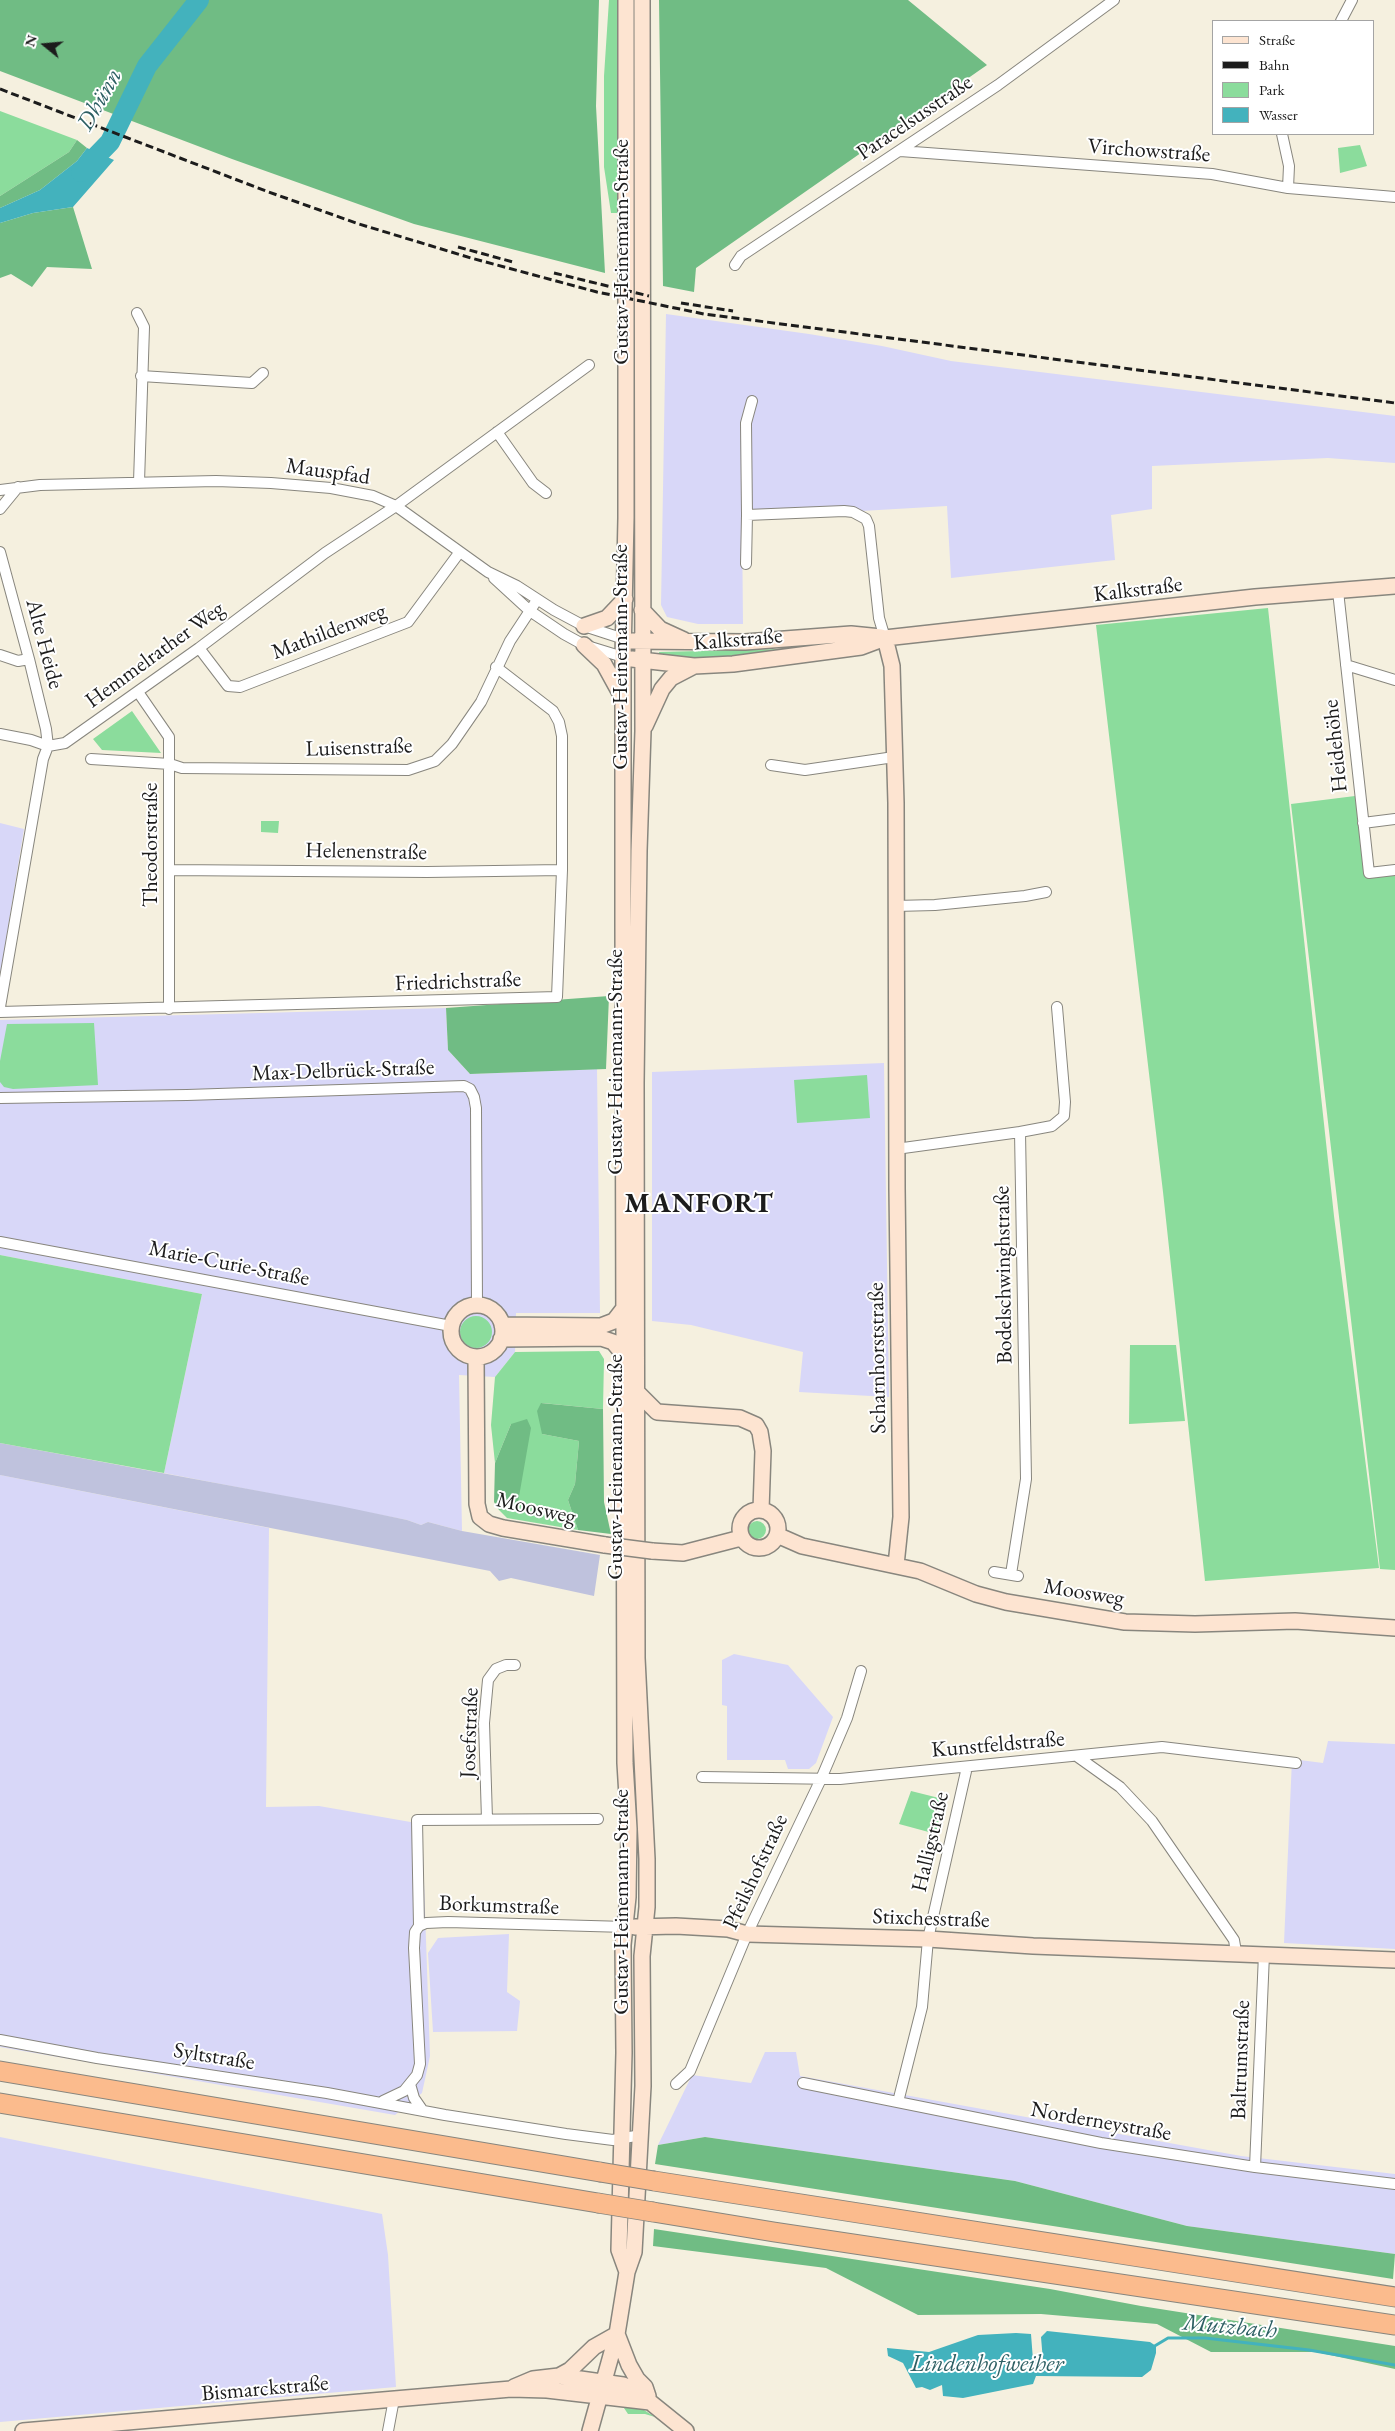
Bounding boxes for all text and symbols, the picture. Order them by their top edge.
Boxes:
north arrow [20,20,70,70]
legend [1212,20,1375,135]
text: Straße [1259,30,1295,49]
text: N [20,33,41,49]
text: Bahn [1259,55,1289,74]
water label: Dhünn [71,64,129,136]
street label: Paracelsusstraße [852,70,978,166]
text: Park [1259,80,1285,99]
text: Wasser [1259,105,1298,124]
street label: Virchowstraße [1087,134,1211,168]
street label: Gustav-Heinemann-Straße [609,139,635,365]
street label: Mauspfad [284,453,372,491]
street label: Gustav-Heinemann-Straße [608,544,634,770]
street label: Kalkstraße [1092,571,1184,609]
street label: Alte Heide [19,596,69,692]
street label: Hemmelrather Weg [80,596,230,714]
street label: Mathildenweg [268,598,390,666]
street label: Kalkstraße [692,623,784,657]
street label: Heidehöhe [1318,698,1354,794]
street label: Luisenstraße [305,733,413,763]
street label: Theodorstraße [138,783,164,907]
street label: Helenenstraße [305,838,427,866]
street label: Gustav-Heinemann-Straße [603,949,629,1175]
street label: Friedrichstraße [394,967,522,997]
street label: Max-Delbrück-Straße [251,1055,435,1087]
street label: Bodelschwinghstraße [989,1186,1019,1364]
district label: MANFORT [623,1187,775,1221]
street label: Marie-Curie-Straße [146,1235,312,1293]
street label: Scharnhorststraße [863,1282,893,1434]
street label: Gustav-Heinemann-Straße [603,1354,629,1580]
street label: Moosweg [494,1487,578,1531]
street label: Moosweg [1042,1574,1126,1612]
street label: Josefstraße [455,1687,485,1779]
street label: Kunstfeldstraße [930,1726,1066,1764]
street label: Gustav-Heinemann-Straße [609,1789,635,2015]
street label: Halligstraße [907,1789,955,1895]
street label: Pfeilshofstraße [718,1810,794,1934]
street label: Borkumstraße [439,1891,559,1921]
street label: Stixchesstraße [872,1904,990,1934]
street label: Baltrumstraße [1226,2000,1256,2120]
street label: Syltstraße [172,2038,256,2076]
street label: Norderneystraße [1029,2097,1173,2147]
water label: Mutzbach [1182,2309,1278,2345]
water label: Lindenhofweiher [910,2350,1064,2378]
street label: Bismarckstraße [200,2370,330,2408]

